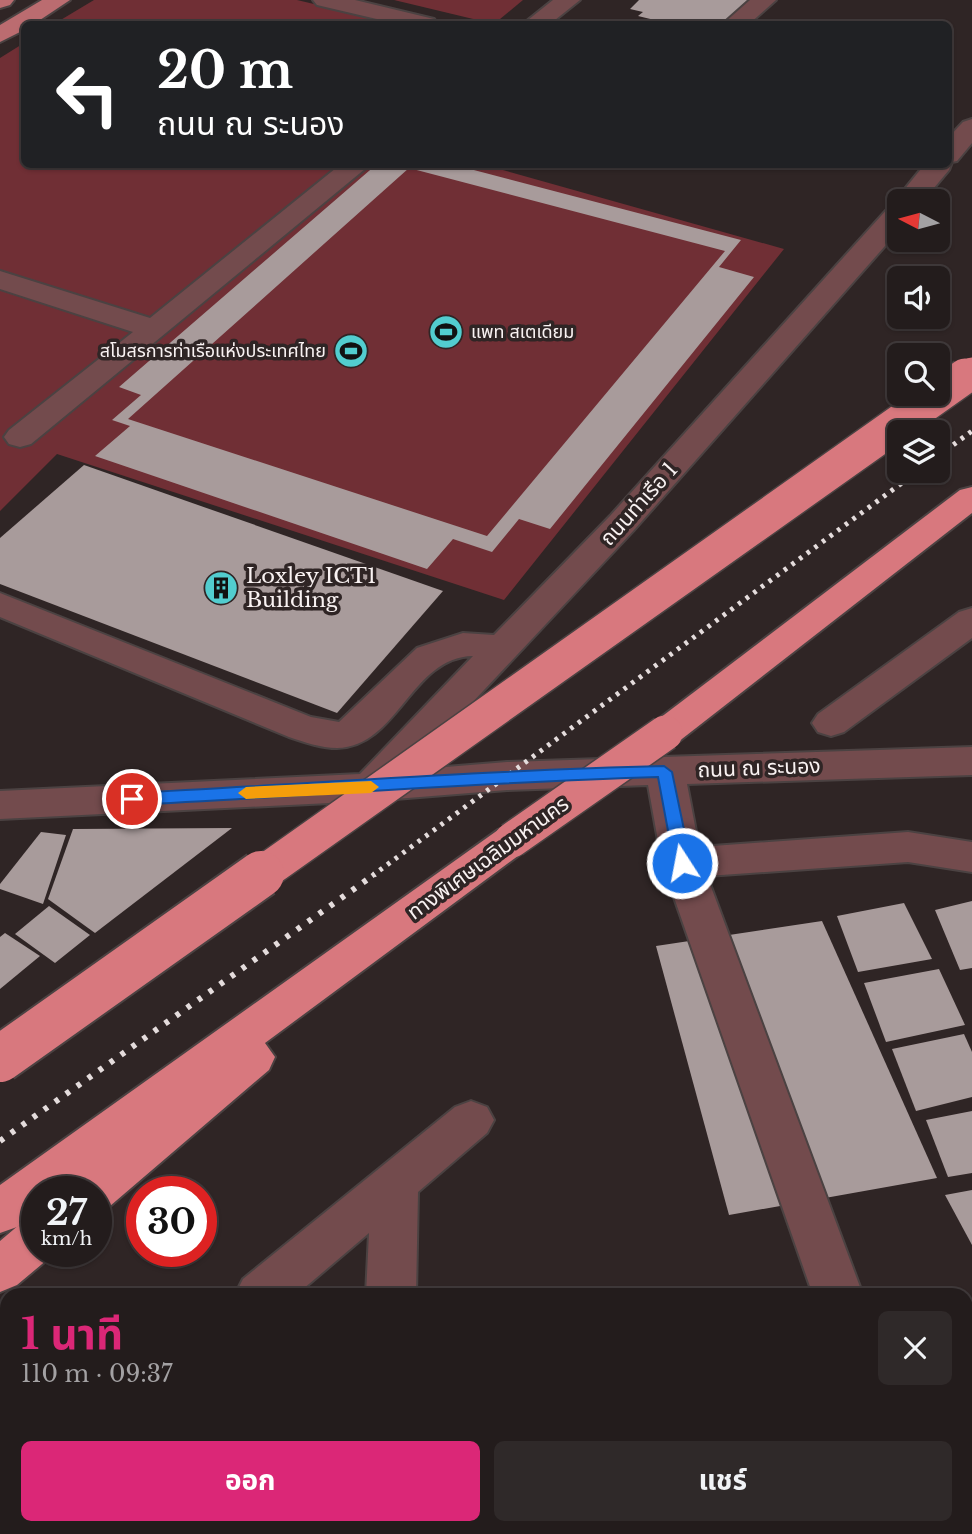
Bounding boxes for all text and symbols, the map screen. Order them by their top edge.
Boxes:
text: 20 m [157,40,293,101]
icon: left [42,49,133,140]
text: ถนน ณ ระนอง [157,104,345,144]
north arrow [887,189,950,252]
map controls [887,189,950,483]
button: sound [887,266,950,329]
sports icon: แพท สเตเดียม [427,313,465,351]
place label: แพท สเตเดียม [471,321,574,343]
sports icon: สโมสรการท่าเรือแห่งประเทศไทย [332,332,370,370]
place label: สโมสรการท่าเรือแห่งประเทศไทย [100,340,326,362]
button: search [887,343,950,406]
button: layers [887,420,950,483]
street label: ถนนท่าเรือ 1 [595,457,683,551]
place label: Loxley ICT1 Building [246,563,376,613]
building icon: Loxley ICT1 Building [202,569,240,607]
street label: ถนน ณ ระนอง [697,753,821,783]
pin [102,769,162,829]
icon: arrive [113,780,151,818]
street label: ทางพิเศษเฉลิมมหานคร [402,791,574,925]
position arrow [645,826,719,900]
speed limit sign: 30 [126,1176,217,1267]
text: 27 [46,1191,87,1234]
text: km/h [41,1228,92,1250]
text: 1 นาที [21,1308,123,1360]
button: close [878,1311,952,1385]
text: 110 m · 09:37 [21,1360,172,1388]
button: ออก [21,1441,480,1521]
button: แชร์ [494,1441,952,1521]

